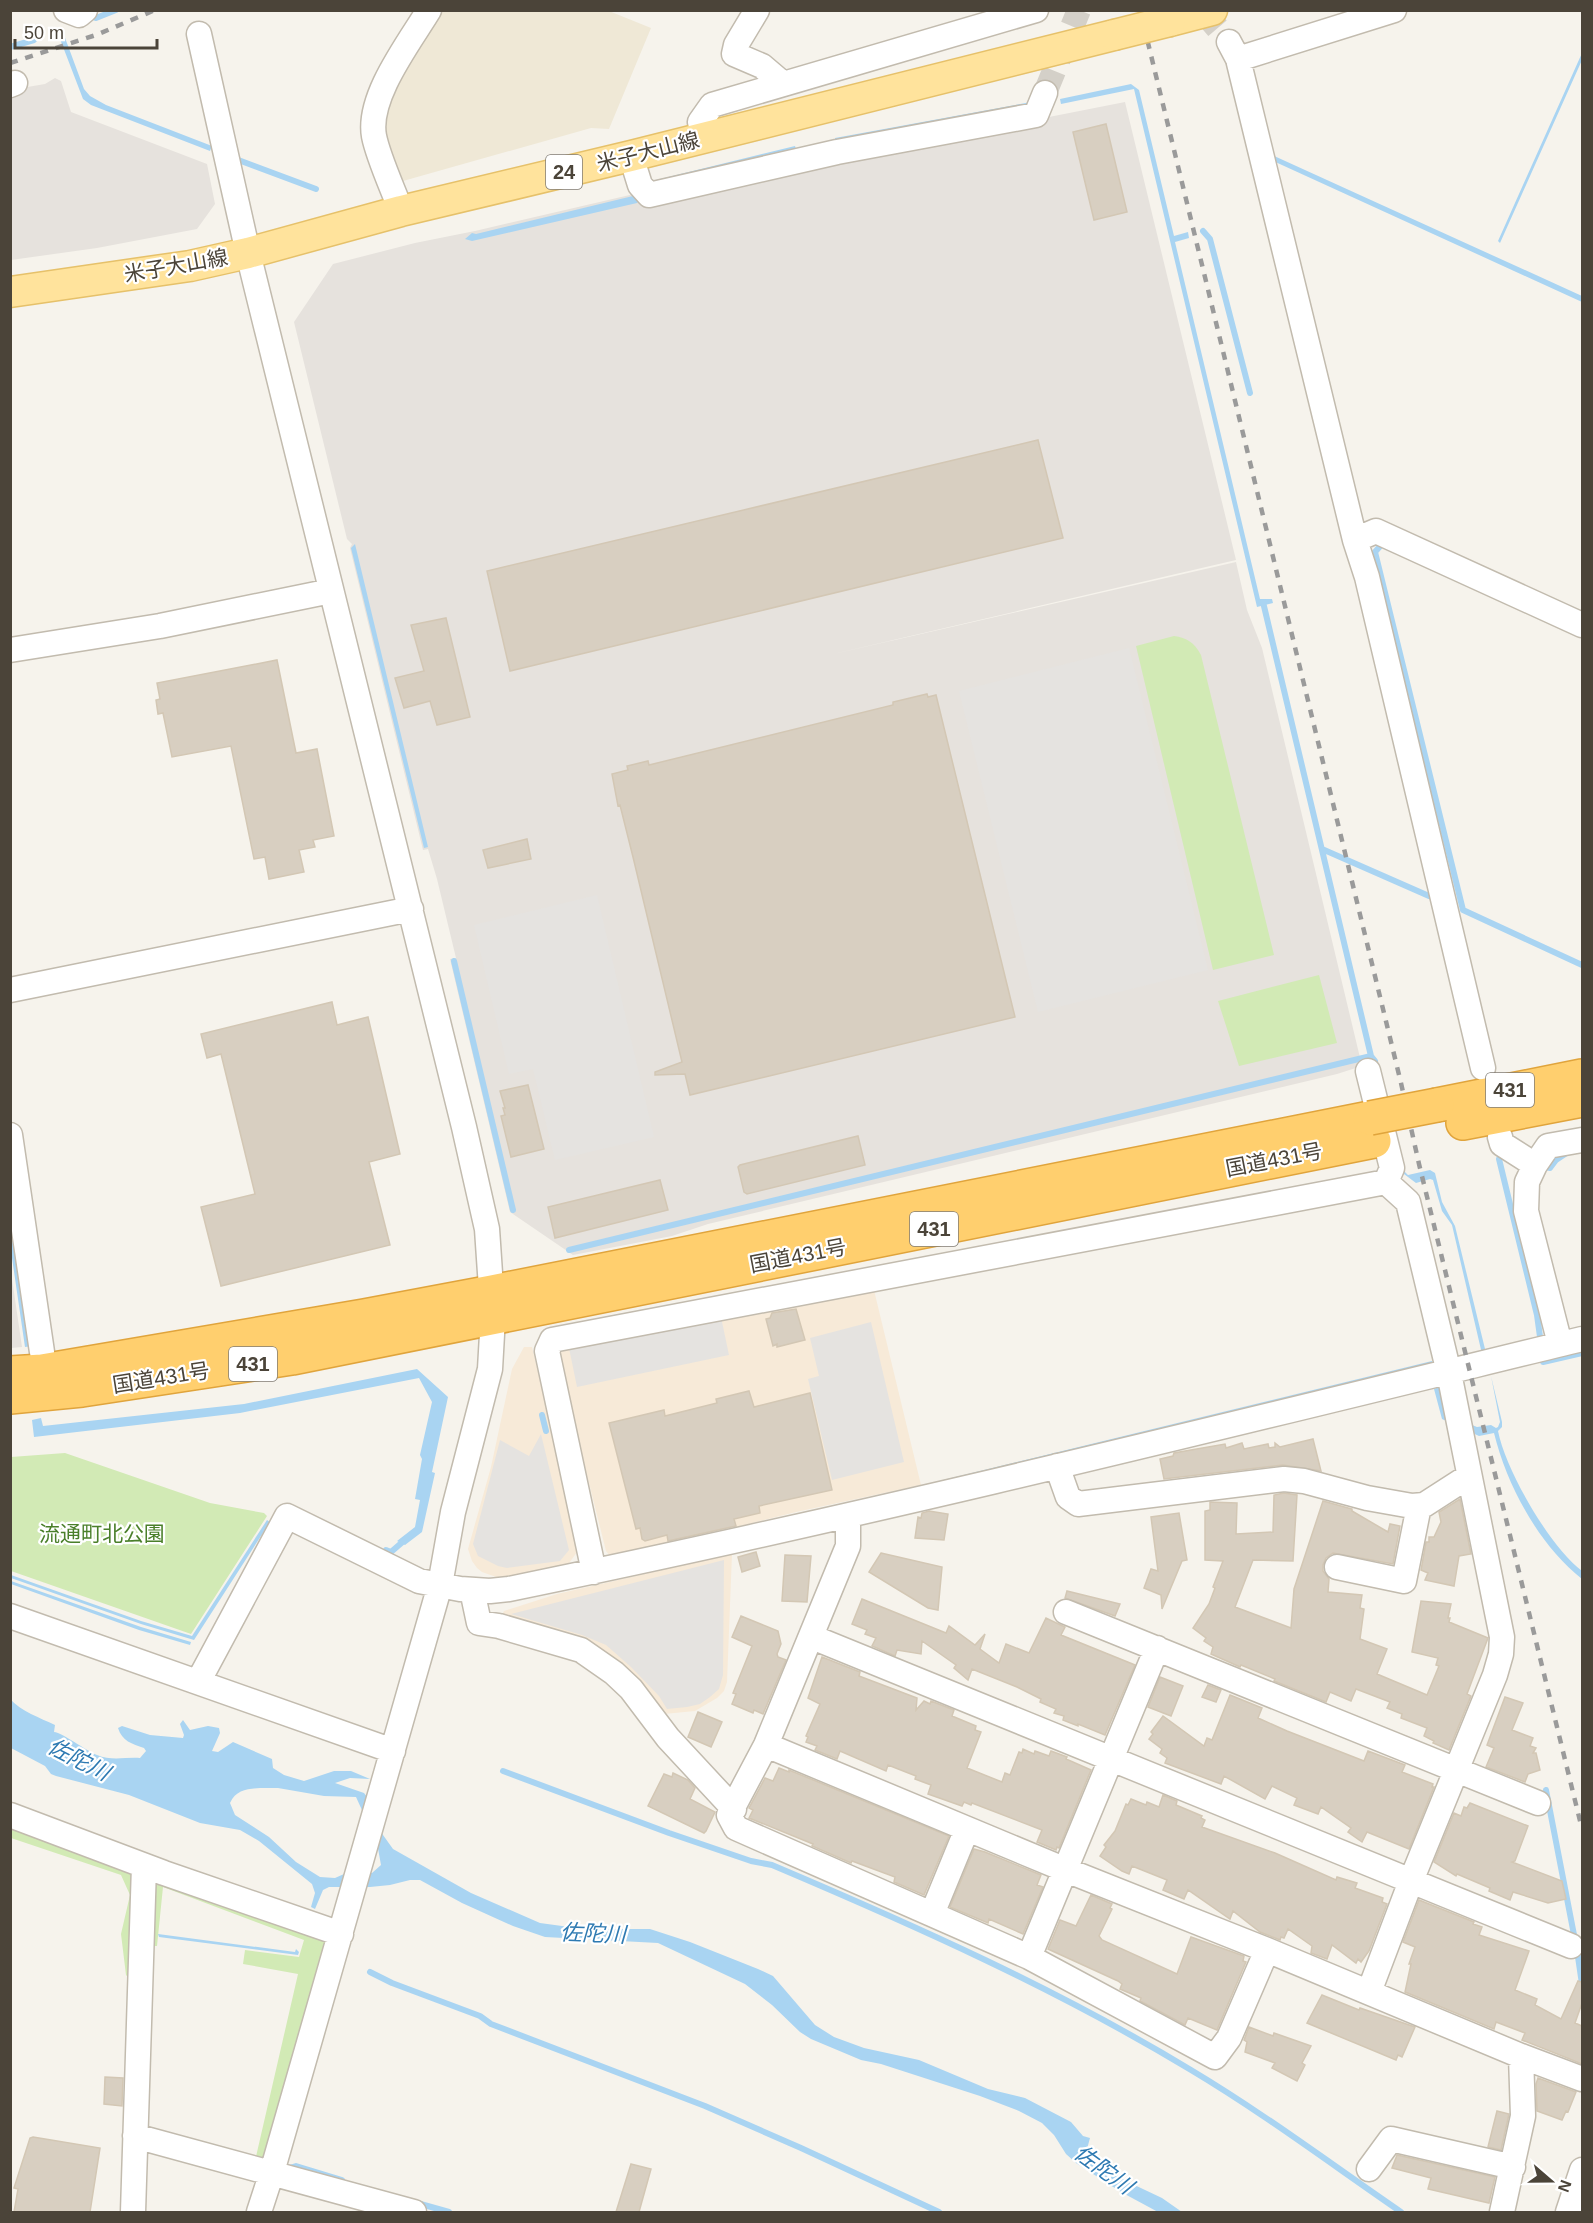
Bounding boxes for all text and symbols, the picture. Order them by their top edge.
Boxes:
scale bar [15,12,158,50]
text: 50 m [24,23,64,43]
street label: 米子大山線 [594,128,702,175]
road number: 24 [546,155,582,189]
street label: 米子大山線 [122,245,230,286]
road number: 431 [1486,1073,1534,1107]
street label: 国道431号 [1224,1139,1324,1180]
road number: 431 [910,1212,958,1246]
street label: 国道431号 [748,1235,848,1276]
road number: 431 [229,1347,277,1381]
street label: 国道431号 [111,1358,211,1397]
park label: 流通町北公園 [39,1522,165,1545]
water label: 佐陀川 [44,1733,116,1786]
water label: 佐陀川 [560,1920,628,1947]
water label: 佐陀川 [1070,2140,1139,2200]
north arrow [1521,2151,1581,2211]
text: N [1555,2178,1575,2194]

